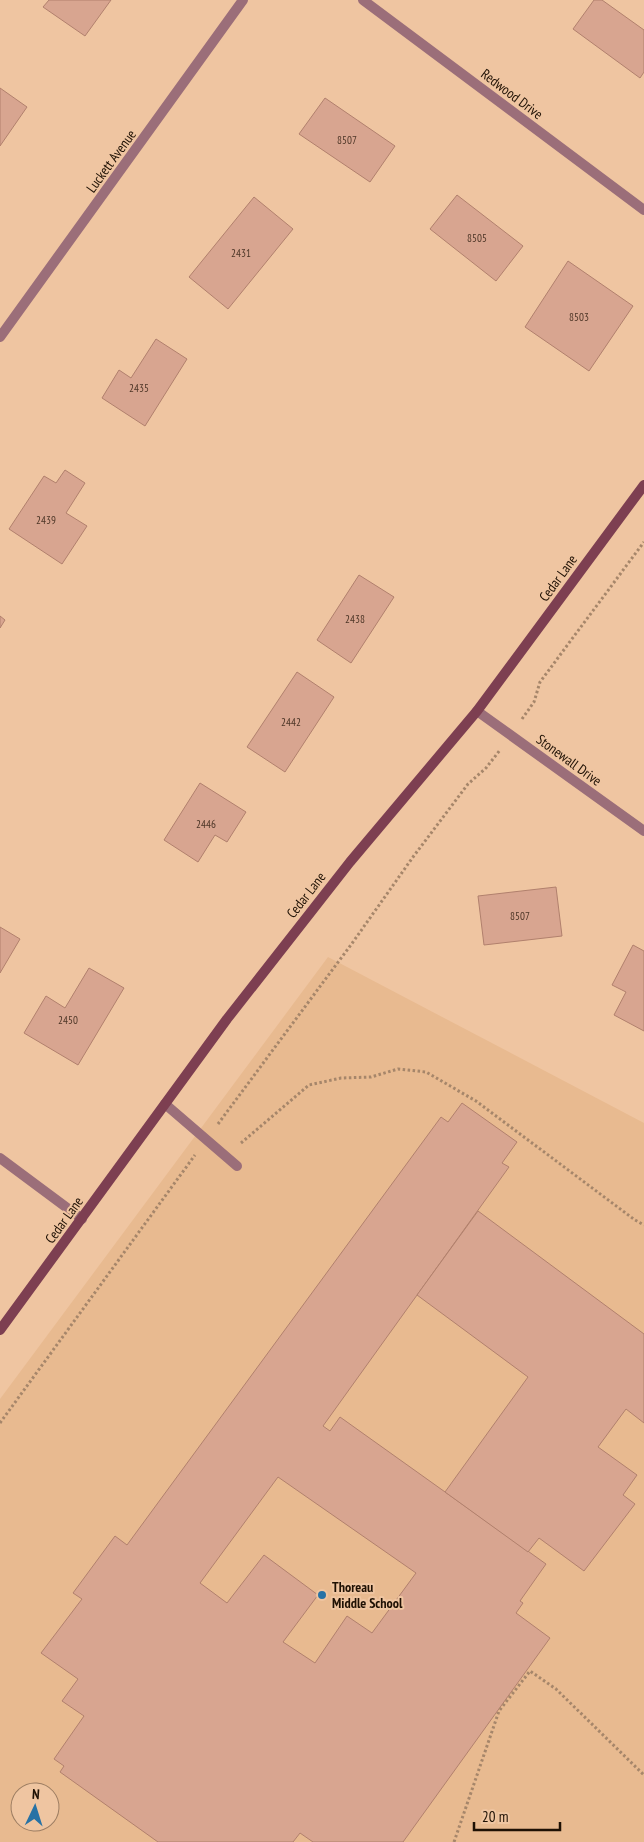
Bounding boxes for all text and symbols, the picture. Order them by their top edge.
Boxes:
street label: Redwood Drive [478,65,547,123]
street label: Luckett Avenue [82,126,140,196]
house number: 8507 [337,133,357,147]
house number: 8505 [467,231,487,245]
house number: 2431 [231,246,251,260]
house number: 8503 [569,310,589,324]
house number: 2435 [129,381,149,395]
house number: 2439 [36,513,56,527]
street label: Cedar Lane [535,551,581,605]
house number: 2438 [345,612,365,626]
house number: 2442 [281,715,301,729]
street label: Stonewall Drive [533,730,605,790]
house number: 2446 [196,817,216,831]
street label: Cedar Lane [282,868,330,922]
house number: 8507 [510,909,530,923]
house number: 2450 [58,1013,78,1027]
street label: Cedar Lane [41,1193,87,1247]
place label: Thoreau Middle School [332,1578,403,1612]
marker: Thoreau Middle School [316,1589,328,1601]
north arrow [10,1782,60,1832]
text: N [32,1785,40,1803]
scale bar [474,1800,560,1832]
text: 20 m [482,1807,508,1826]

